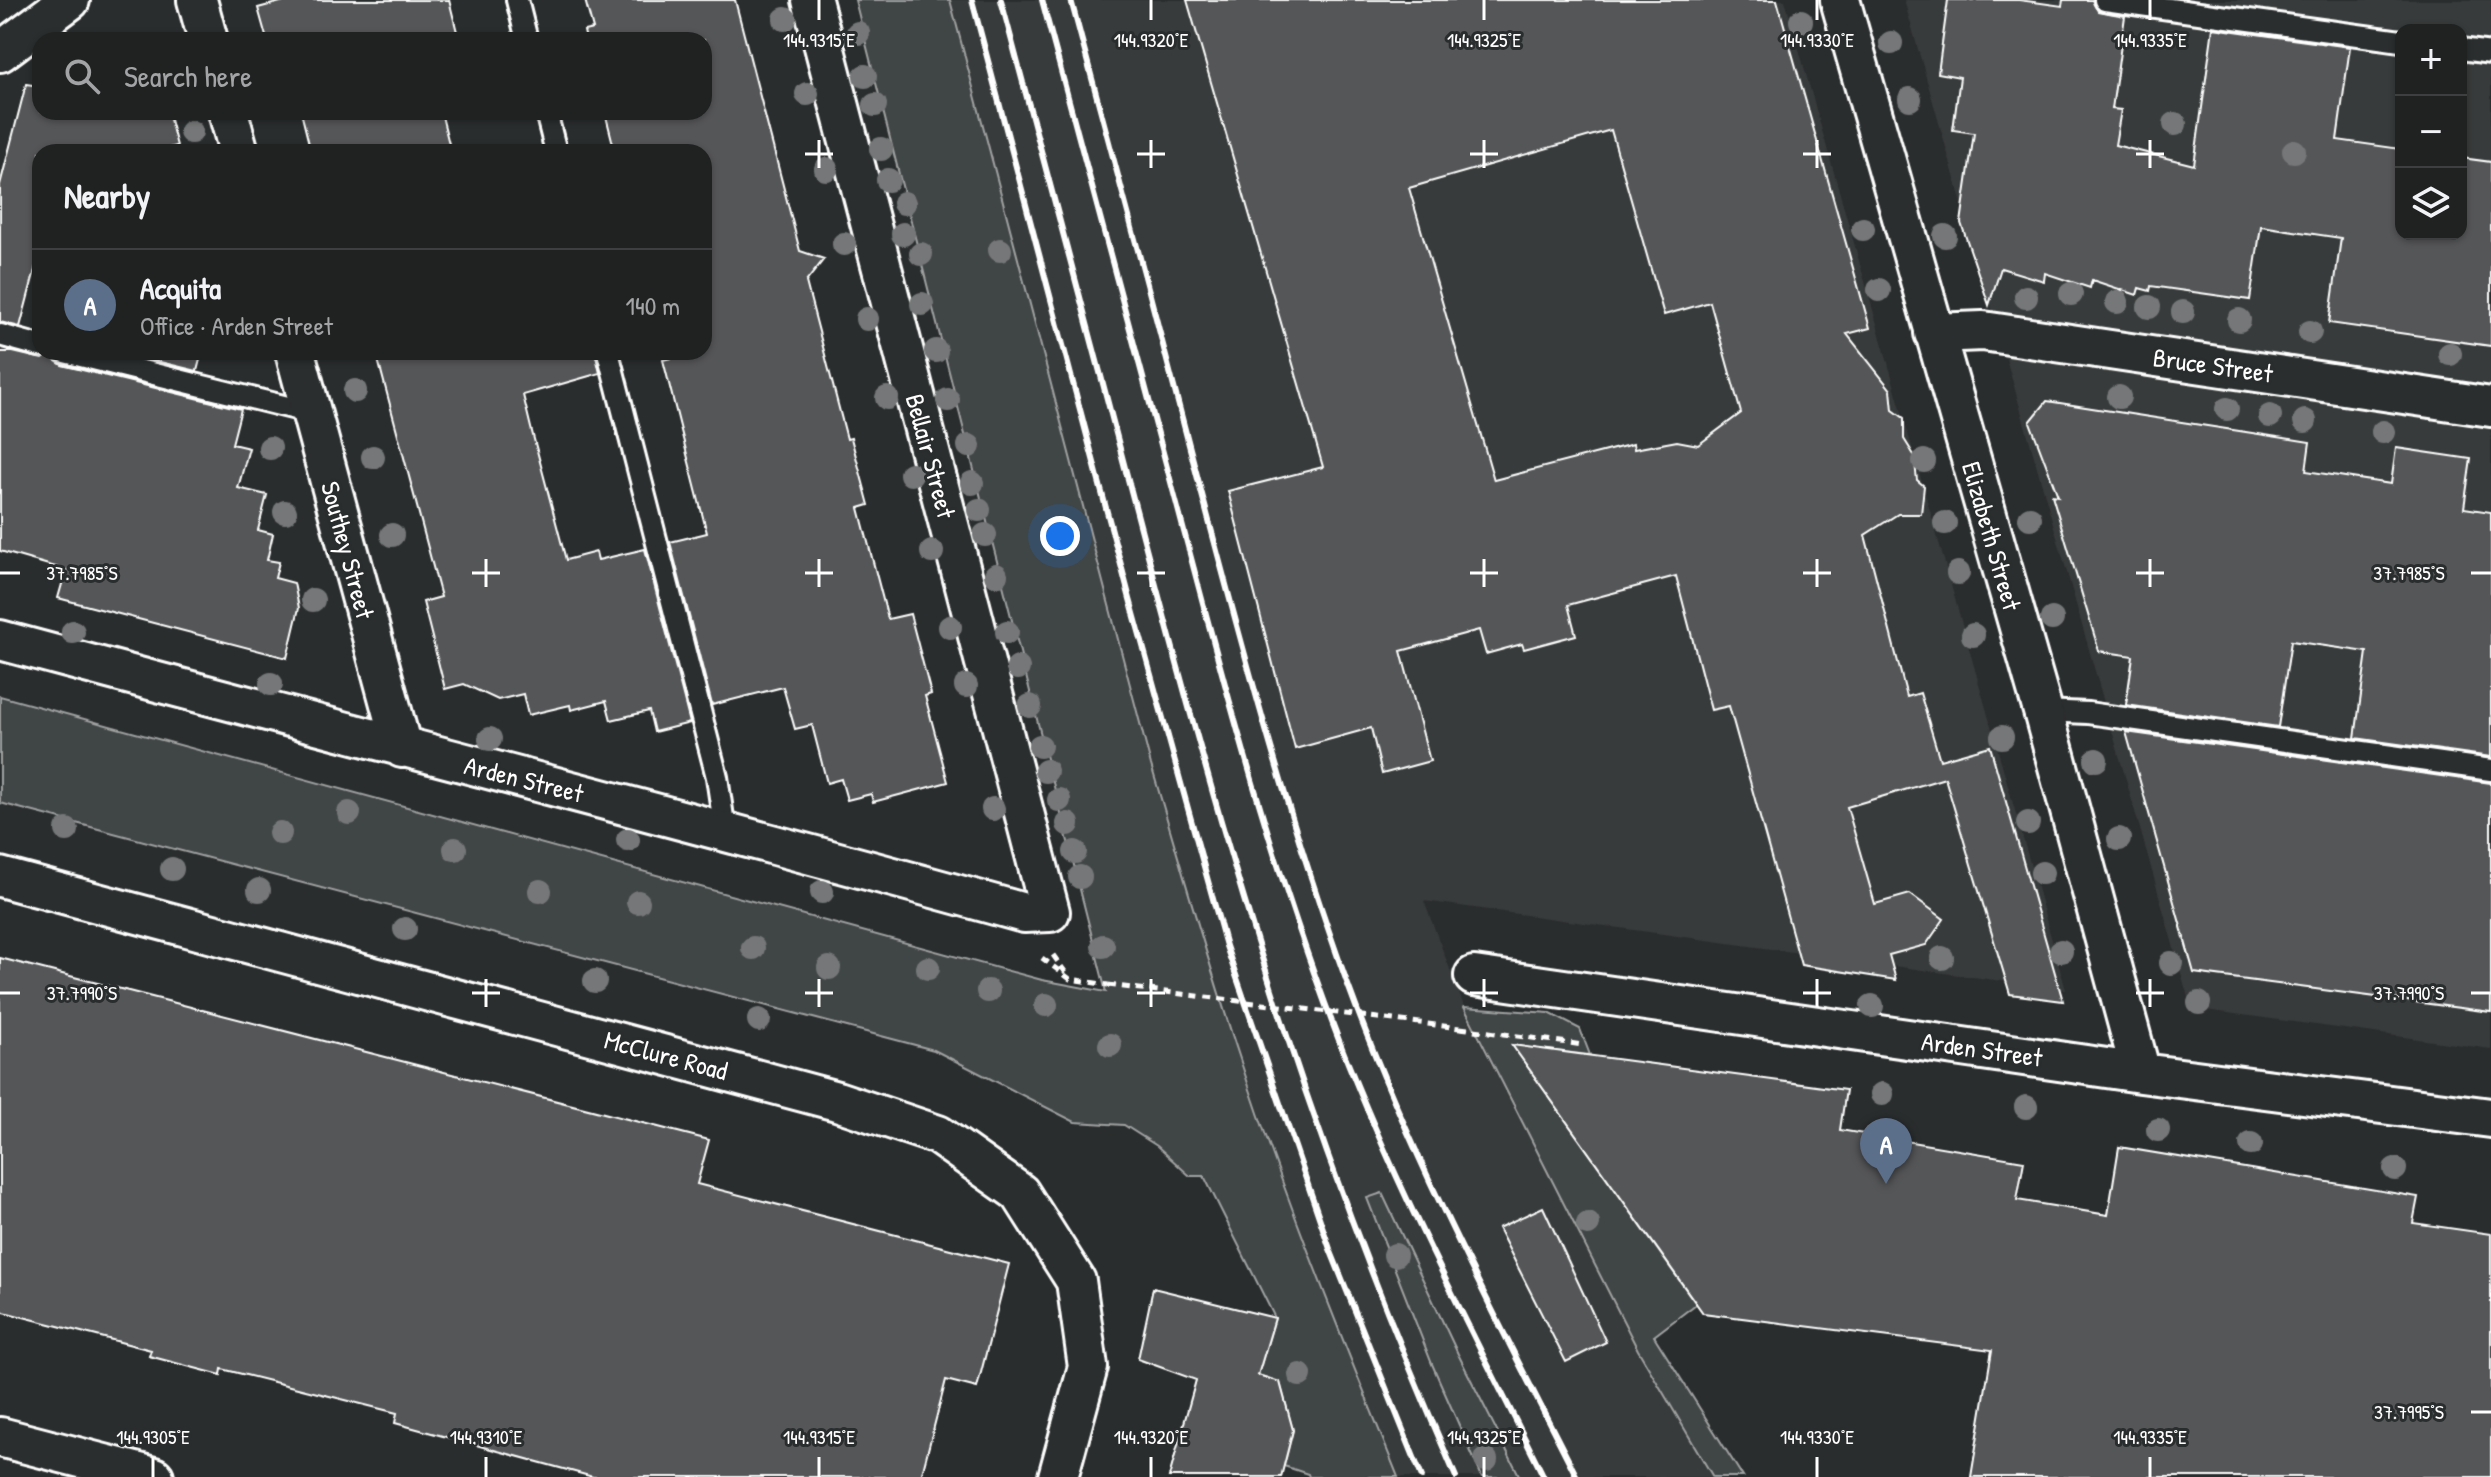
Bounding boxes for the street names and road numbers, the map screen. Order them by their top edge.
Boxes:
street label: Bruce Street [2151,339,2276,391]
street label: Bellair Street [898,390,965,523]
street label: Elizabeth Street [1954,458,2030,615]
street label: Southey Street [313,478,383,623]
street label: Arden Street [461,747,588,811]
street label: McClure Road [601,1022,731,1088]
street label: Arden Street [1919,1023,2046,1075]

